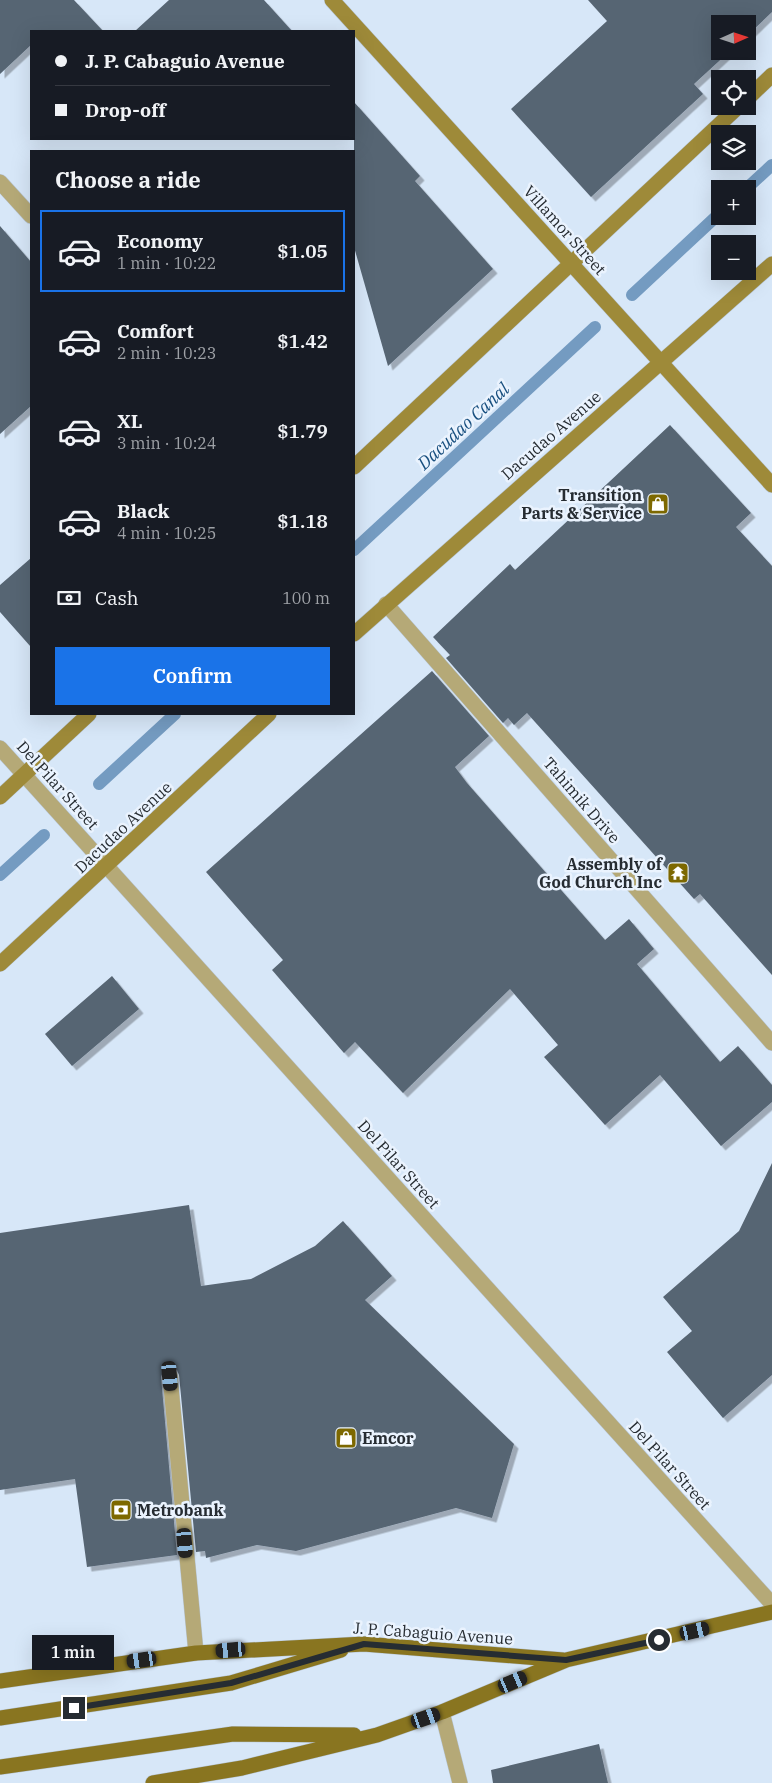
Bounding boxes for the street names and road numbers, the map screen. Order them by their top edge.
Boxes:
street label: Villamor Street [520,181,611,279]
street label: Dacudao Avenue [497,386,605,484]
street label: Del Pilar Street [13,736,103,834]
street label: Tahimik Drive [539,753,625,847]
street label: Dacudao Avenue [70,777,176,877]
street label: Del Pilar Street [354,1115,444,1213]
street label: Del Pilar Street [625,1416,715,1514]
street label: J. P. Cabaguio Avenue [352,1617,514,1649]

